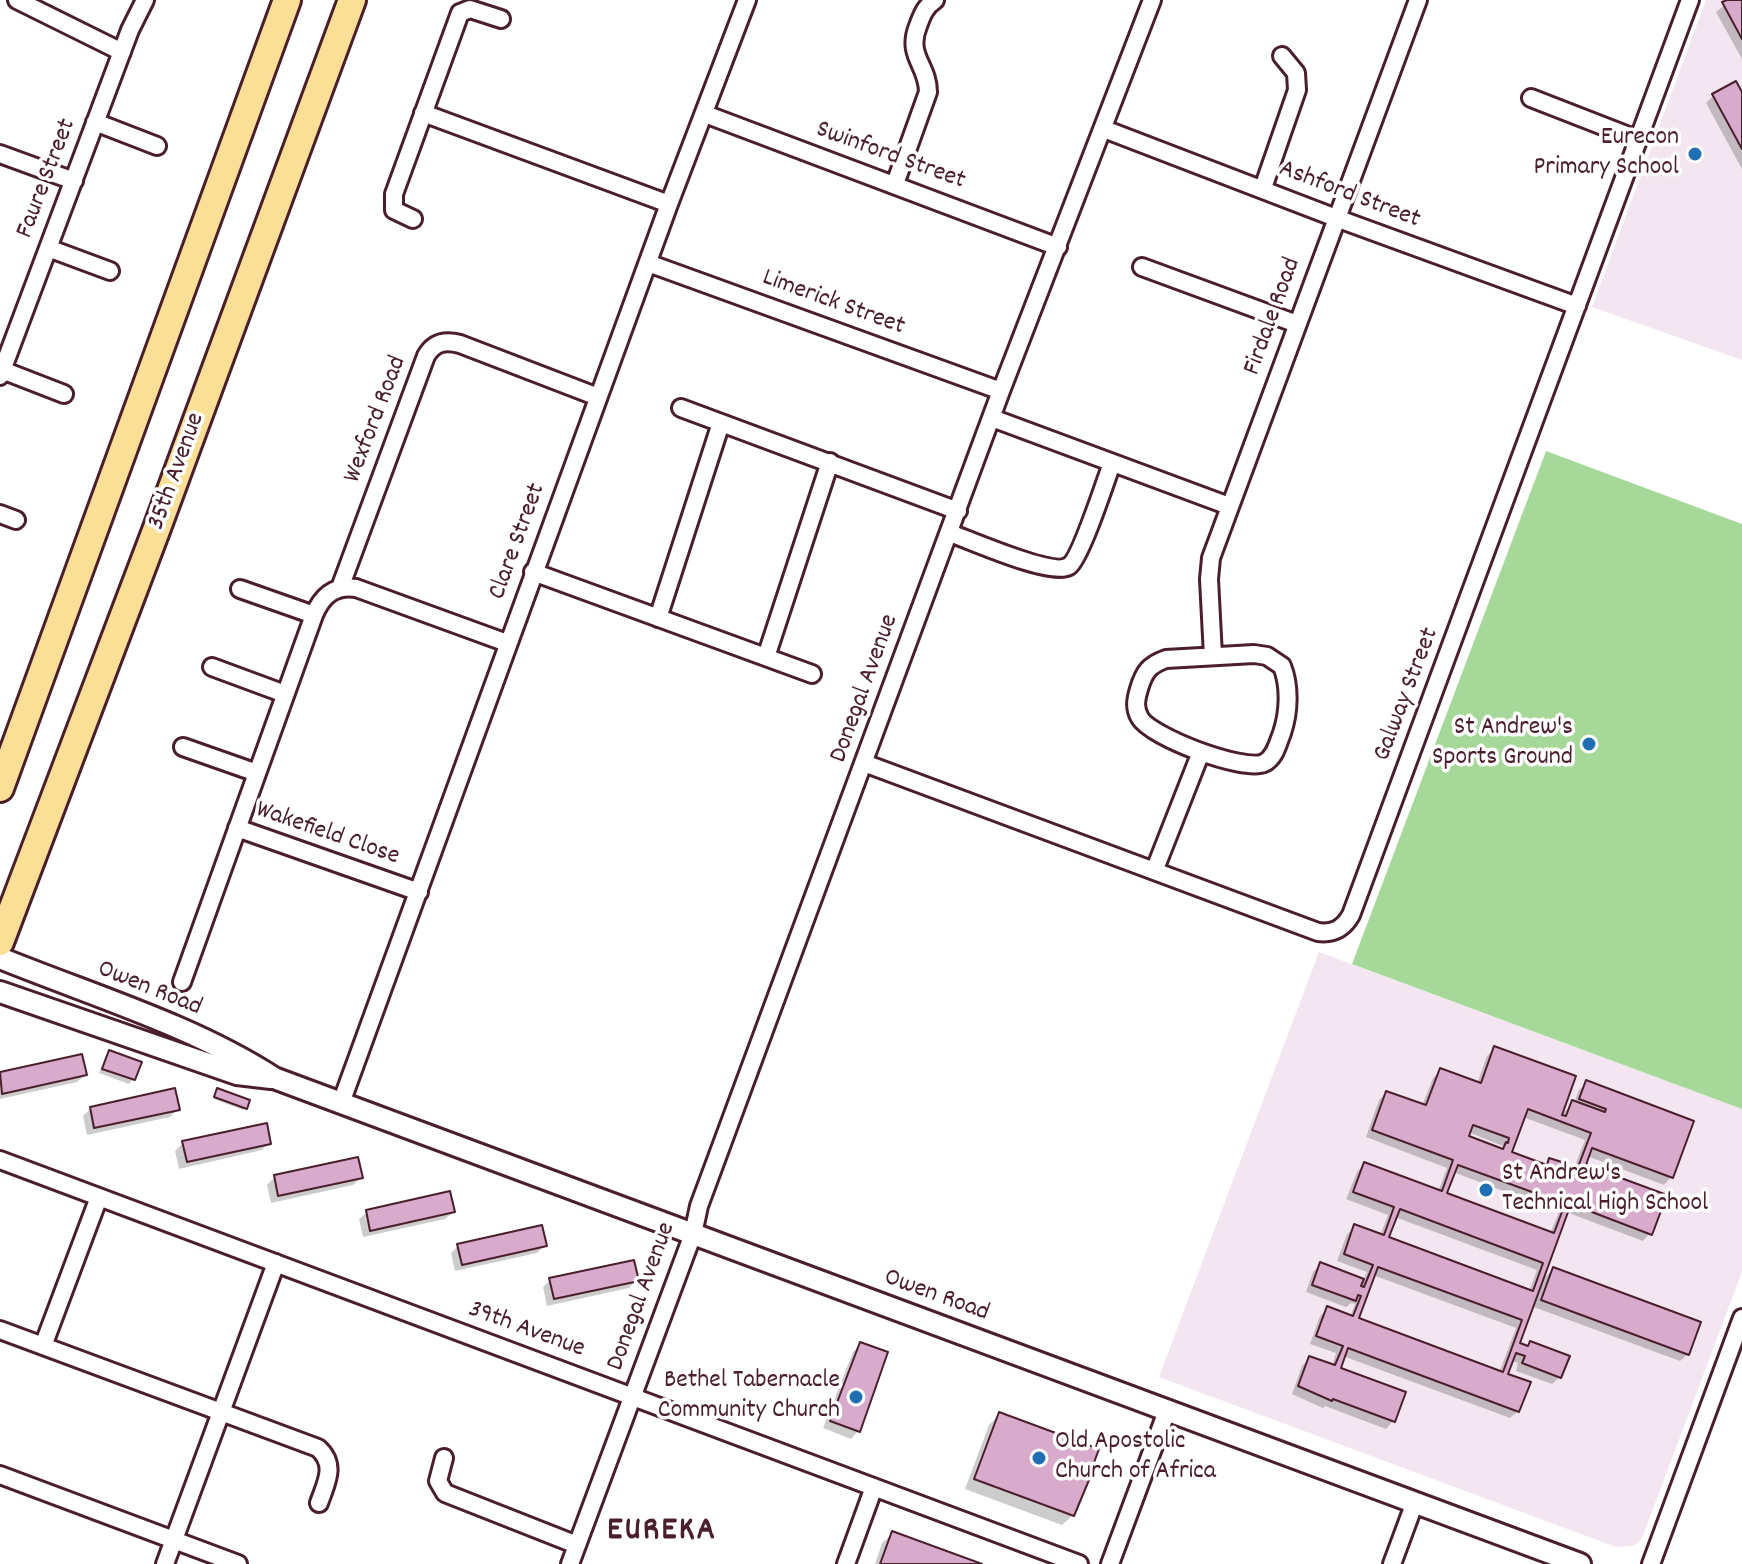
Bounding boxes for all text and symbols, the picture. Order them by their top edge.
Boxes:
street label: Faure Street [11,115,85,243]
street label: Swinford Street [811,116,969,198]
place label: Eurecon Primary School [1533,123,1679,184]
marker: Eurecon Primary School [1686,145,1704,163]
street label: Ashford Street [1274,155,1424,237]
street label: Firdale Road [1238,254,1310,380]
street label: Limerick Street [757,264,909,344]
street label: Wexford Road [339,352,415,488]
street label: 35th Avenue [142,409,214,535]
street label: Clare Street [484,480,554,604]
street label: Donegal Avenue [825,611,907,767]
street label: Galway Street [1368,624,1448,766]
place label: St Andrew's Sports Ground [1432,713,1573,774]
marker: St Andrew's Sports Ground [1580,735,1598,753]
street label: Wakefield Close [251,796,403,874]
street label: Owen Road [92,955,206,1025]
place label: St Andrew's Technical High School [1502,1159,1708,1220]
marker: St Andrew's Technical High School [1477,1181,1495,1199]
street label: Donegal Avenue [602,1219,684,1375]
street label: Owen Road [879,1264,993,1330]
street label: 39th Avenue [463,1295,589,1367]
place label: Bethel Tabernacle Community Church [658,1366,840,1428]
marker: Bethel Tabernacle Community Church [847,1388,865,1406]
place label: Old Apostolic Church of Africa [1055,1427,1216,1488]
marker: Old Apostolic Church of Africa [1030,1449,1048,1467]
district label: EUREKA [607,1513,717,1553]

